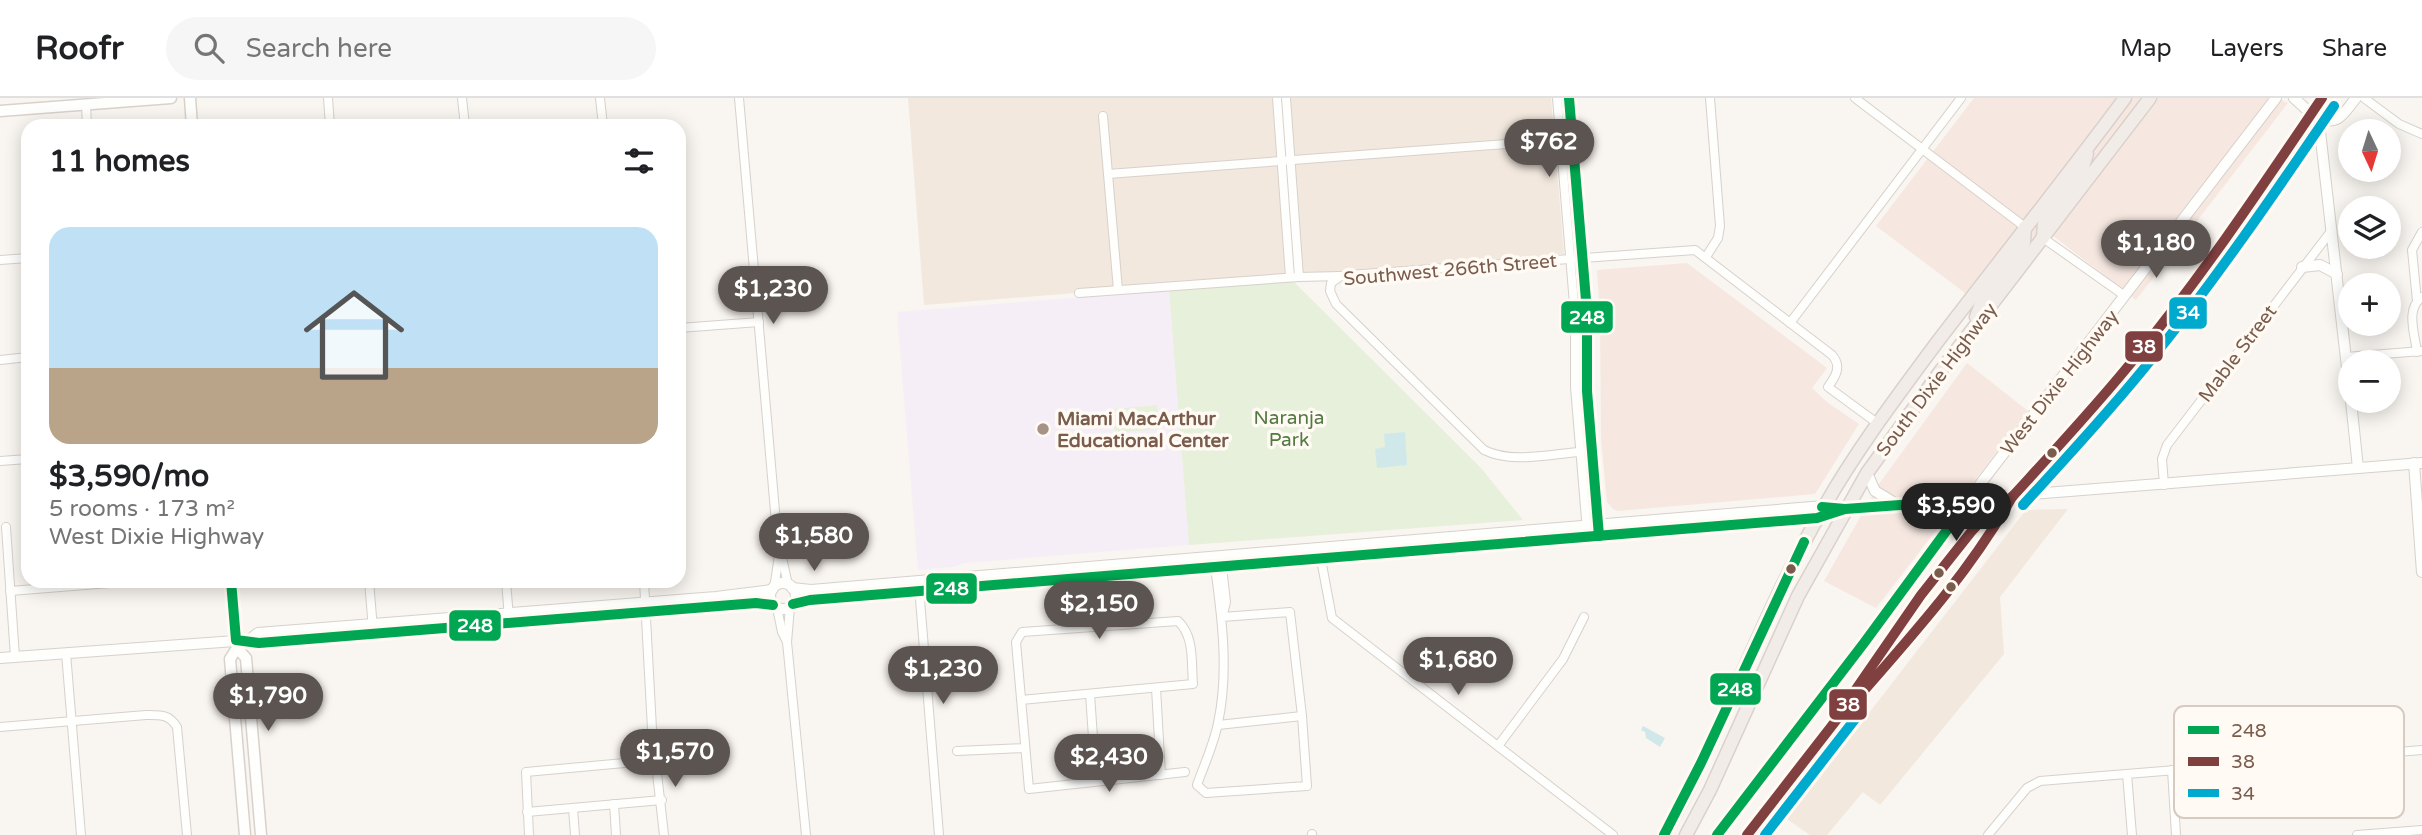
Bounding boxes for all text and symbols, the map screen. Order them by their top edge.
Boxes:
search box [166,17,656,80]
text: Roofr [35,29,124,68]
icon: search [190,29,228,67]
text: Search here [246,33,392,64]
text: Map [2120,34,2172,63]
text: Layers [2210,34,2284,63]
text: Share [2322,34,2387,63]
north arrow [2338,119,2401,182]
map controls [2338,119,2401,413]
pin: $762 [1508,120,1590,179]
text: $762 [1520,128,1578,156]
icon: filters [620,142,658,180]
text: 11 homes [49,143,190,180]
button: layers [2338,196,2401,259]
pin: $1,180 [2099,220,2213,280]
text: $1,180 [2117,229,2195,257]
street label: Southwest 266th Street [1342,250,1558,290]
pin: $1,230 [716,266,830,326]
icon: home [291,272,417,398]
button: + [2338,273,2401,336]
text: $1,230 [734,275,812,303]
line badge: 34 [2168,296,2208,330]
street label: South Dixie Highway [1872,299,2002,461]
line badge: 248 [1560,300,1614,334]
street label: Mable Street [2194,301,2281,406]
text: 34 [2176,302,2200,324]
street label: West Dixie Highway [1996,306,2123,459]
text: 248 [1569,307,1605,329]
line badge: 38 [2124,330,2164,363]
text: 38 [2132,336,2156,358]
button: − [2338,350,2401,413]
park label: Naranja Park [1254,407,1324,451]
place label: Miami MacArthur Educational Center [1057,408,1229,452]
marker: Miami MacArthur Educational Center [1035,421,1051,437]
unlabelled marker [2045,446,2059,460]
text: $3,590/mo [49,458,209,495]
pin: $3,590 [1899,484,2013,543]
text: $3,590 [1917,492,1995,520]
text: 5 rooms · 173 m² [49,495,235,523]
pin: $1,580 [757,514,871,573]
text: $1,580 [775,522,853,550]
text: West Dixie Highway [49,523,264,551]
unlabelled marker [1784,562,1798,576]
unlabelled marker [1932,566,1946,580]
line badge: 248 [925,572,978,605]
text: 248 [933,578,969,600]
unlabelled marker [1944,580,1958,594]
pin: $2,150 [1042,582,1156,641]
text: $2,150 [1060,590,1138,618]
line badge: 248 [448,609,502,642]
text: 248 [457,615,493,637]
pin: $1,680 [1401,638,1515,697]
pin: $1,230 [886,646,1000,706]
text: $1,680 [1419,646,1497,674]
text: $1,230 [904,655,982,683]
line badge: 248 [1709,672,1762,706]
pin: $1,790 [211,674,325,733]
text: 248 [1717,679,1753,701]
text: $1,790 [229,682,307,710]
line badge: 38 [1828,688,1868,721]
text: 38 [1836,694,1860,716]
legend [2174,706,2404,818]
text: 248 [2231,720,2267,742]
pin: $1,570 [618,730,732,789]
pin: $2,430 [1052,734,1166,794]
text: $1,570 [636,738,714,766]
text: $2,430 [1070,743,1148,771]
text: 38 [2231,751,2255,773]
text: 34 [2231,783,2255,805]

